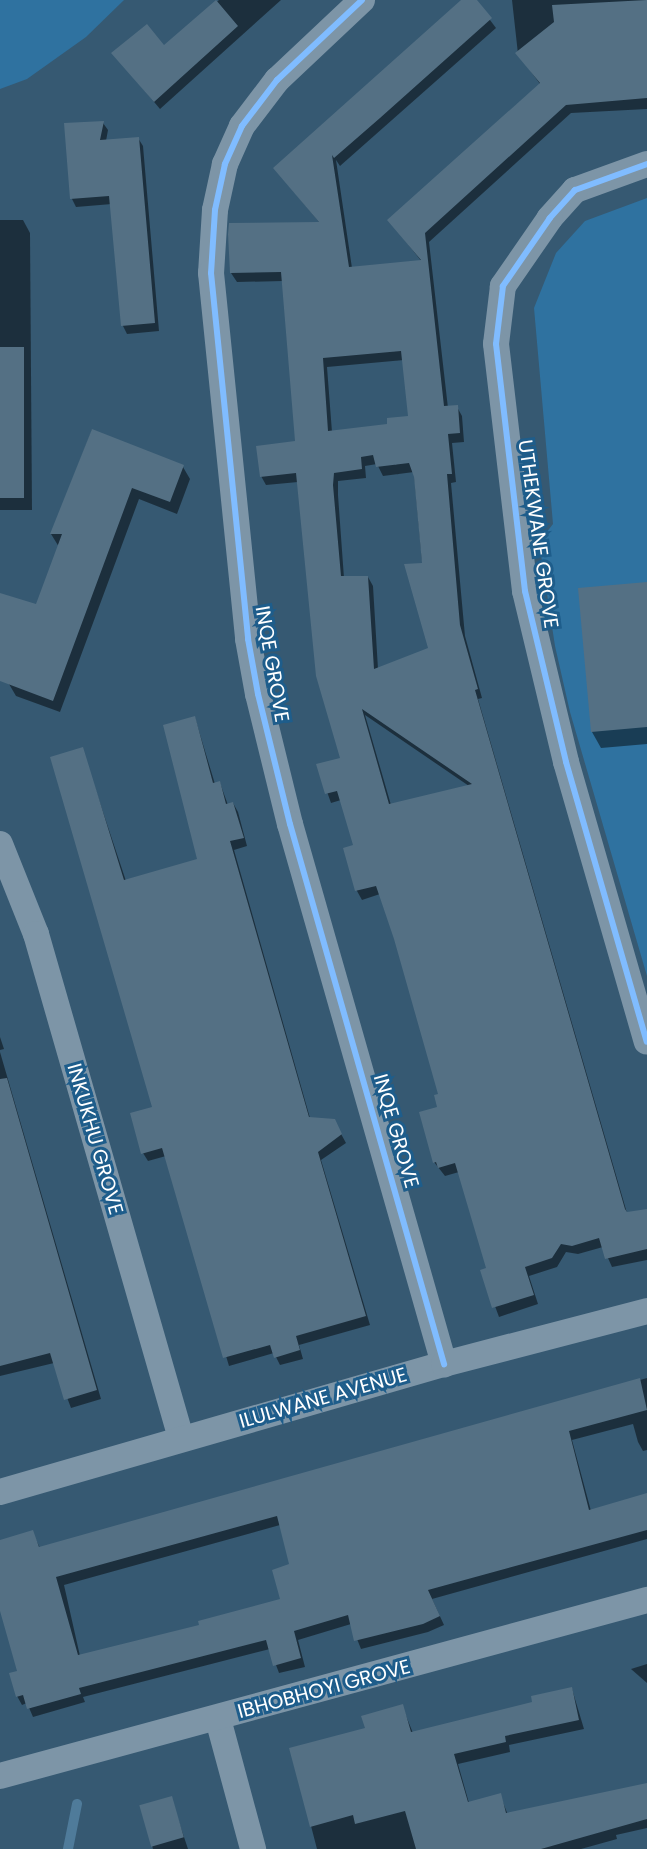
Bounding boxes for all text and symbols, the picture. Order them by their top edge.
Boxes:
street label: UTHEKWANE GROVE [513,438,563,630]
street label: INQE GROVE [250,604,294,724]
street label: INKUKHU GROVE [62,1061,128,1217]
street label: INQE GROVE [368,1071,424,1191]
street label: ILULWANE AVENUE [236,1363,410,1433]
street label: IBHOBHOYI GROVE [235,1654,413,1724]

